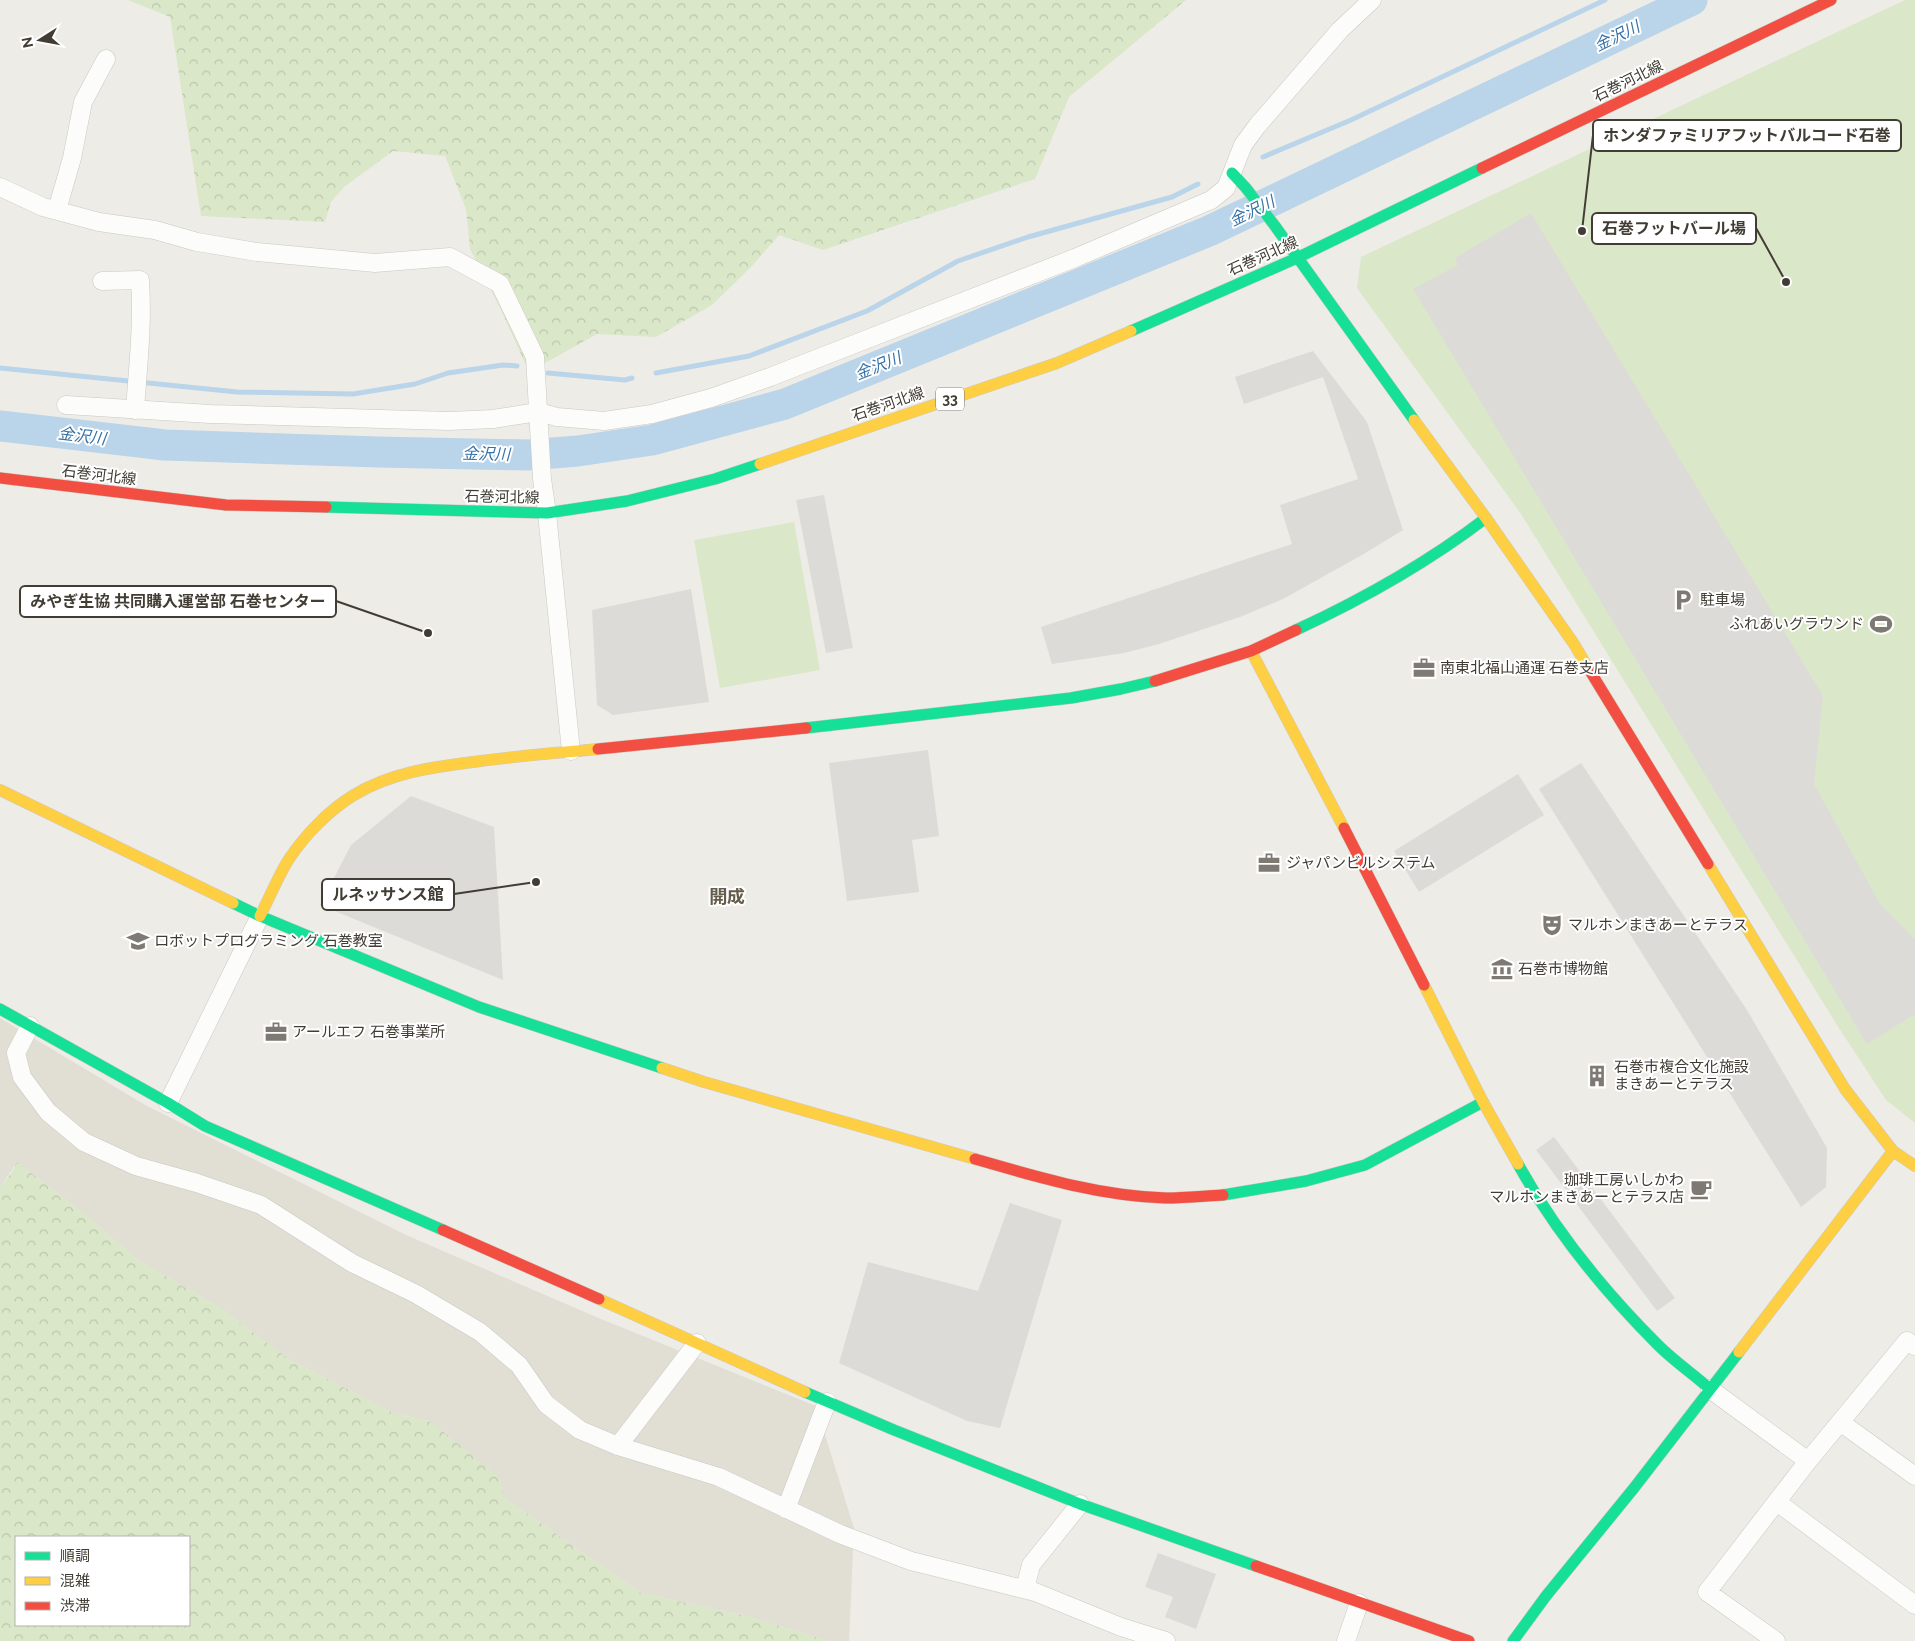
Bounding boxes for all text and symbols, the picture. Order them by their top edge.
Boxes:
north arrow [15,15,65,65]
water label: 金沢川 [1591,16,1645,55]
text: N [18,36,36,49]
street label: 石巻河北線 [1590,56,1666,106]
callout: ホンダファミリアフットバルコード石巻 [1593,120,1901,151]
text: ホンダファミリアフットバルコード石巻 [1603,126,1891,145]
water label: 金沢川 [1226,191,1280,230]
callout: 石巻フットバール場 [1592,213,1756,244]
text: 石巻フットバール場 [1602,219,1746,238]
street label: 石巻河北線 [1225,233,1301,279]
water label: 金沢川 [852,347,906,384]
street label: 石巻河北線 [850,383,926,425]
road number: 33 [936,388,964,410]
water label: 金沢川 [57,424,109,449]
water label: 金沢川 [462,444,512,464]
street label: 石巻河北線 [61,461,137,489]
street label: 石巻河北線 [464,487,540,507]
callout: みやぎ生協 共同購入運営部 石巻センター [20,586,336,617]
parking icon: 駐車場 [1670,587,1696,613]
place label: 駐車場 [1700,591,1745,609]
text: みやぎ生協 共同購入運営部 石巻センター [30,592,326,611]
sports icon: ふれあいグラウンド [1868,611,1894,637]
place label: ふれあいグラウンド [1729,615,1864,633]
office icon: 南東北福山通運 石巻支店 [1411,655,1437,681]
place label: 南東北福山通運 石巻支店 [1440,659,1609,677]
office icon: ジャパンビルシステム [1256,850,1282,876]
place label: ジャパンビルシステム [1286,854,1436,872]
callout: ルネッサンス館 [322,879,454,910]
text: ルネッサンス館 [332,885,444,904]
district label: 開成 [709,886,745,907]
theatre icon: マルホンまきあーとテラス [1539,912,1565,938]
place label: マルホンまきあーとテラス [1568,916,1748,934]
school or university icon: ロボットプログラミング 石巻教室 [125,928,151,954]
place label: ロボットプログラミング 石巻教室 [154,932,383,950]
museum icon: 石巻市博物館 [1489,956,1515,982]
place label: 石巻市博物館 [1518,960,1608,978]
office icon: アールエフ 石巻事業所 [263,1019,289,1045]
place label: アールエフ 石巻事業所 [292,1023,445,1041]
place label: 石巻市複合文化施設 まきあーとテラス [1614,1058,1749,1093]
building icon: 石巻市複合文化施設 まきあーとテラス [1584,1063,1610,1089]
place label: 珈琲工房いしかわ マルホンまきあーとテラス店 [1489,1171,1684,1206]
cafe icon: 珈琲工房いしかわ マルホンまきあーとテラス店 [1688,1176,1714,1202]
legend [15,1536,190,1626]
text: 順調 [60,1547,90,1565]
text: 混雑 [60,1572,90,1590]
text: 渋滞 [60,1597,90,1615]

